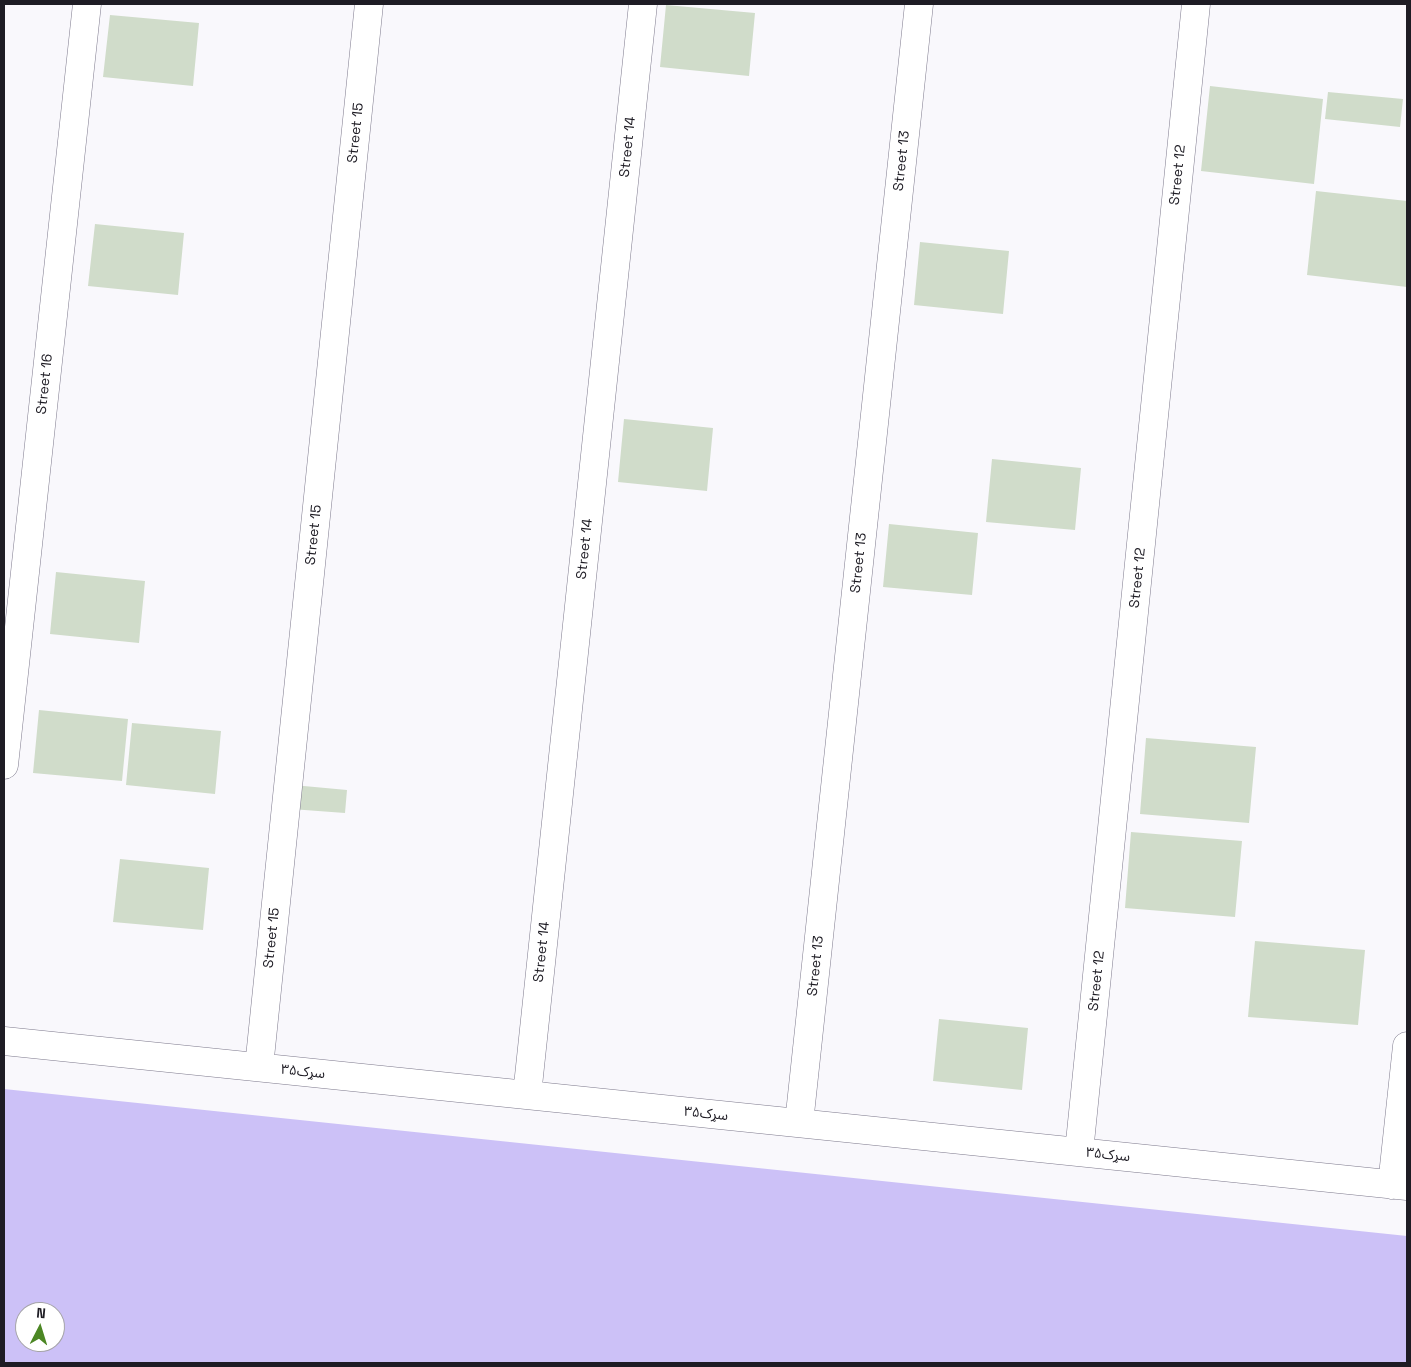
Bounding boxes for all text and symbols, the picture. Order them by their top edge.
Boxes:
street label: Street 15 [344,102,368,164]
street label: Street 14 [616,116,640,178]
street label: Street 13 [890,130,914,192]
street label: Street 12 [1166,144,1190,206]
street label: Street 16 [33,353,57,415]
street label: Street 15 [302,504,326,566]
street label: Street 14 [573,518,597,580]
street label: Street 13 [847,532,871,594]
street label: Street 12 [1126,547,1150,609]
street label: Street 15 [260,907,284,969]
street label: Street 14 [530,921,554,983]
street label: Street 13 [804,935,828,997]
street label: Street 12 [1085,950,1109,1012]
street label: سړک۳۵ [280,1061,326,1083]
street label: سړک۳۵ [683,1103,729,1125]
street label: سړک۳۵ [1085,1144,1131,1166]
north arrow [15,1302,65,1352]
text: N [36,1304,47,1322]

